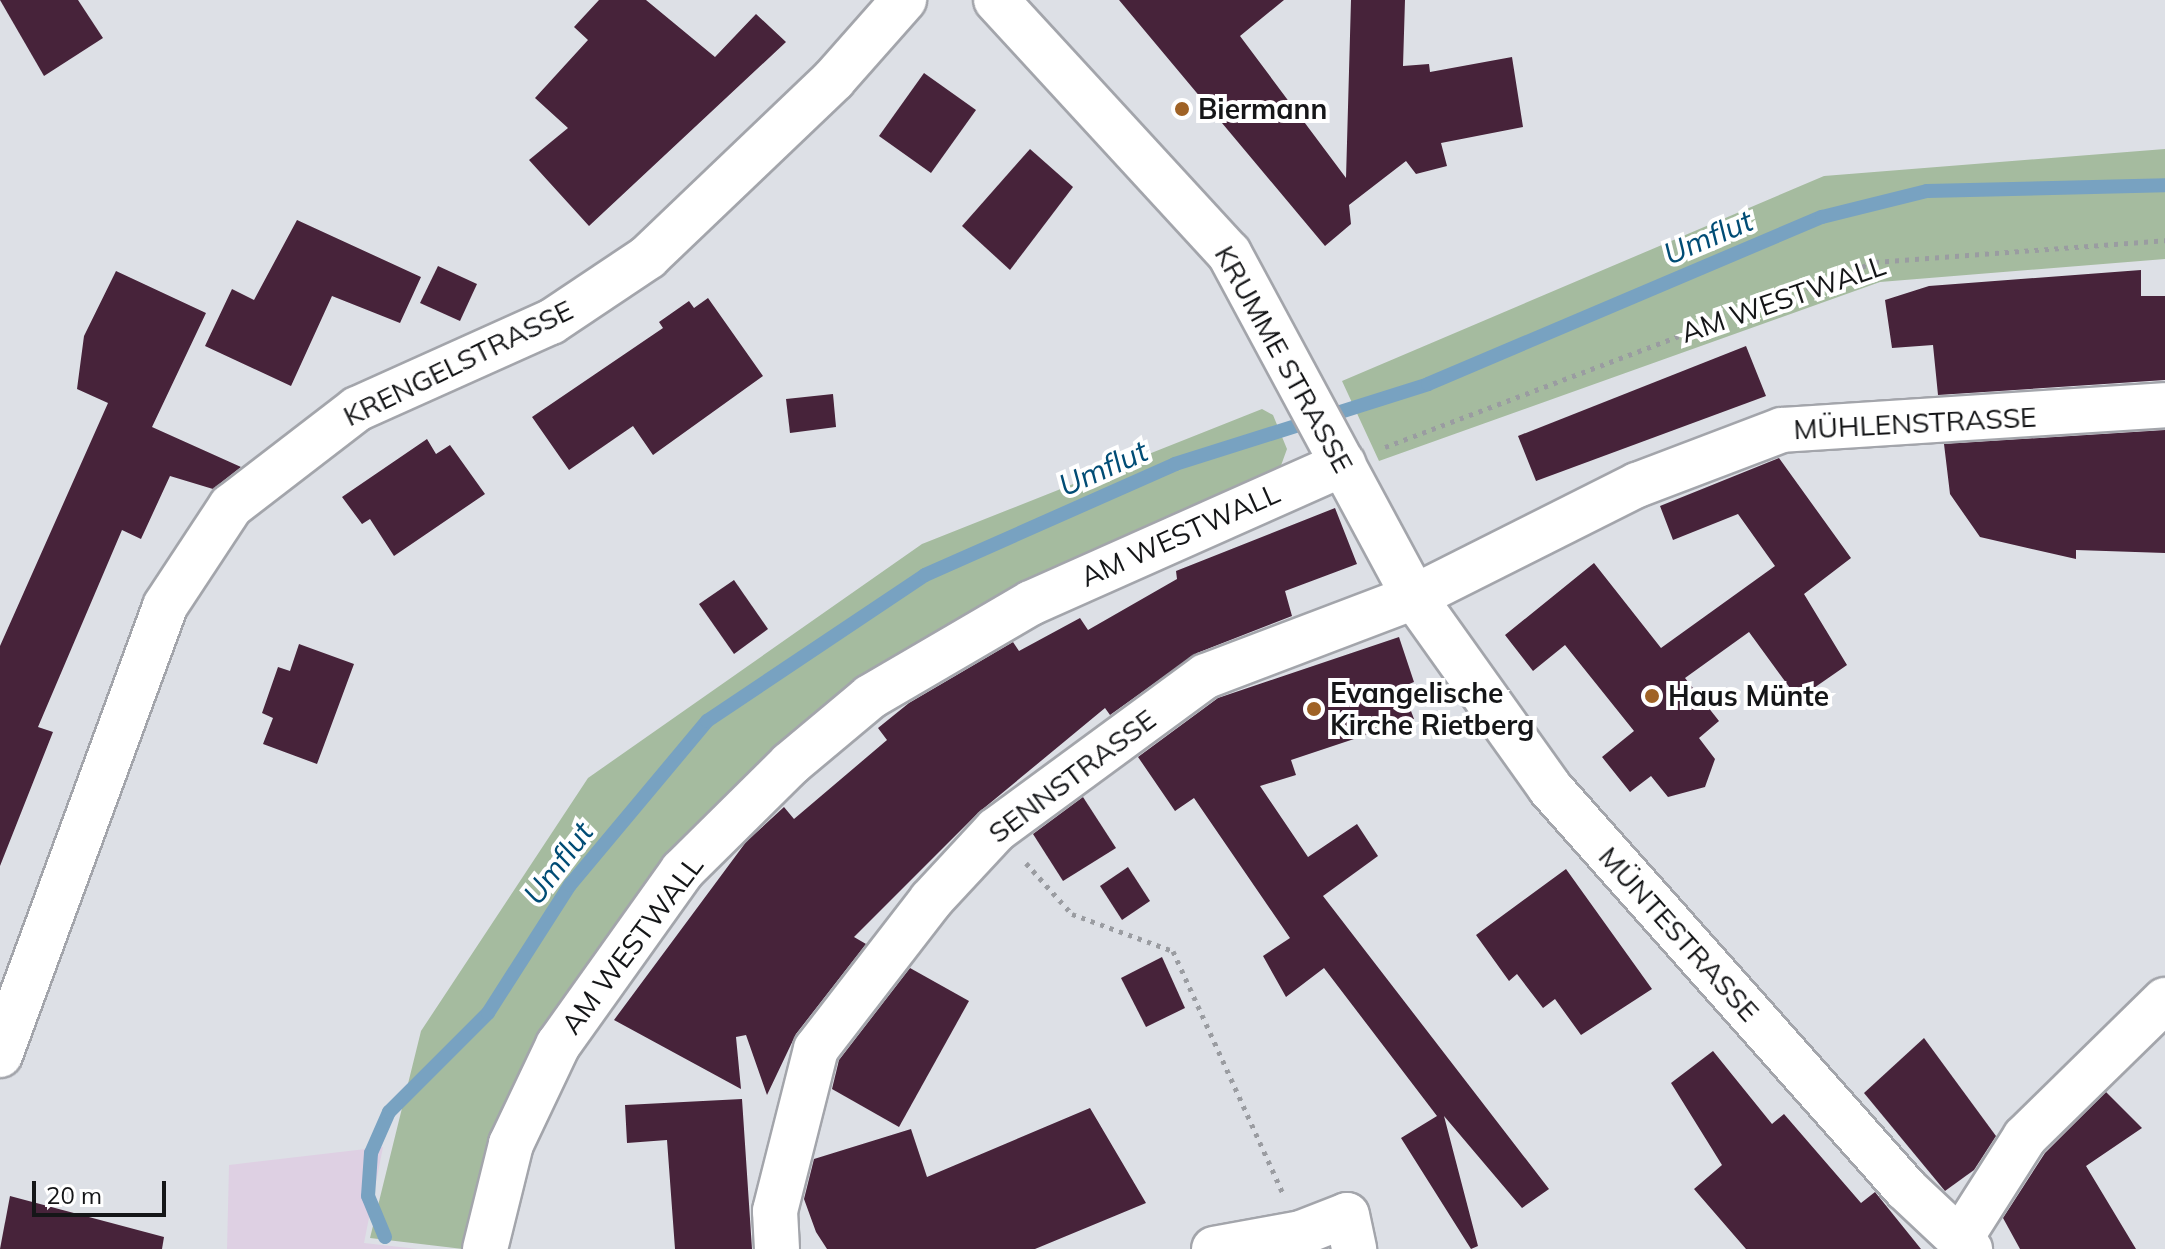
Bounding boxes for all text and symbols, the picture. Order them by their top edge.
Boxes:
place label: Biermann [1198,92,1327,126]
marker: Biermann [1173,100,1191,118]
water label: Umflut [1658,202,1758,272]
street label: KRUMME STRASSE [1208,240,1360,478]
street label: AM WESTWALL [1676,248,1890,350]
street label: KRENGELSTRASSE [338,293,578,433]
street label: MÜHLENSTRASSE [1793,400,2037,446]
water label: Umflut [1053,433,1153,503]
street label: AM WESTWALL [1075,476,1285,594]
place label: Evangelische Kirche Rietberg [1330,676,1535,742]
place label: Haus Münte [1668,679,1829,713]
marker: Haus Münte [1643,687,1661,705]
marker: Evangelische Kirche Rietberg [1305,700,1323,718]
street label: SENNSTRASSE [982,702,1162,850]
water label: Umflut [516,815,600,911]
street label: MÜNTESTRASSE [1592,840,1766,1028]
street label: AM WESTWALL [554,849,710,1041]
scale bar [36,1165,170,1215]
text: 20 m [46,1180,102,1210]

